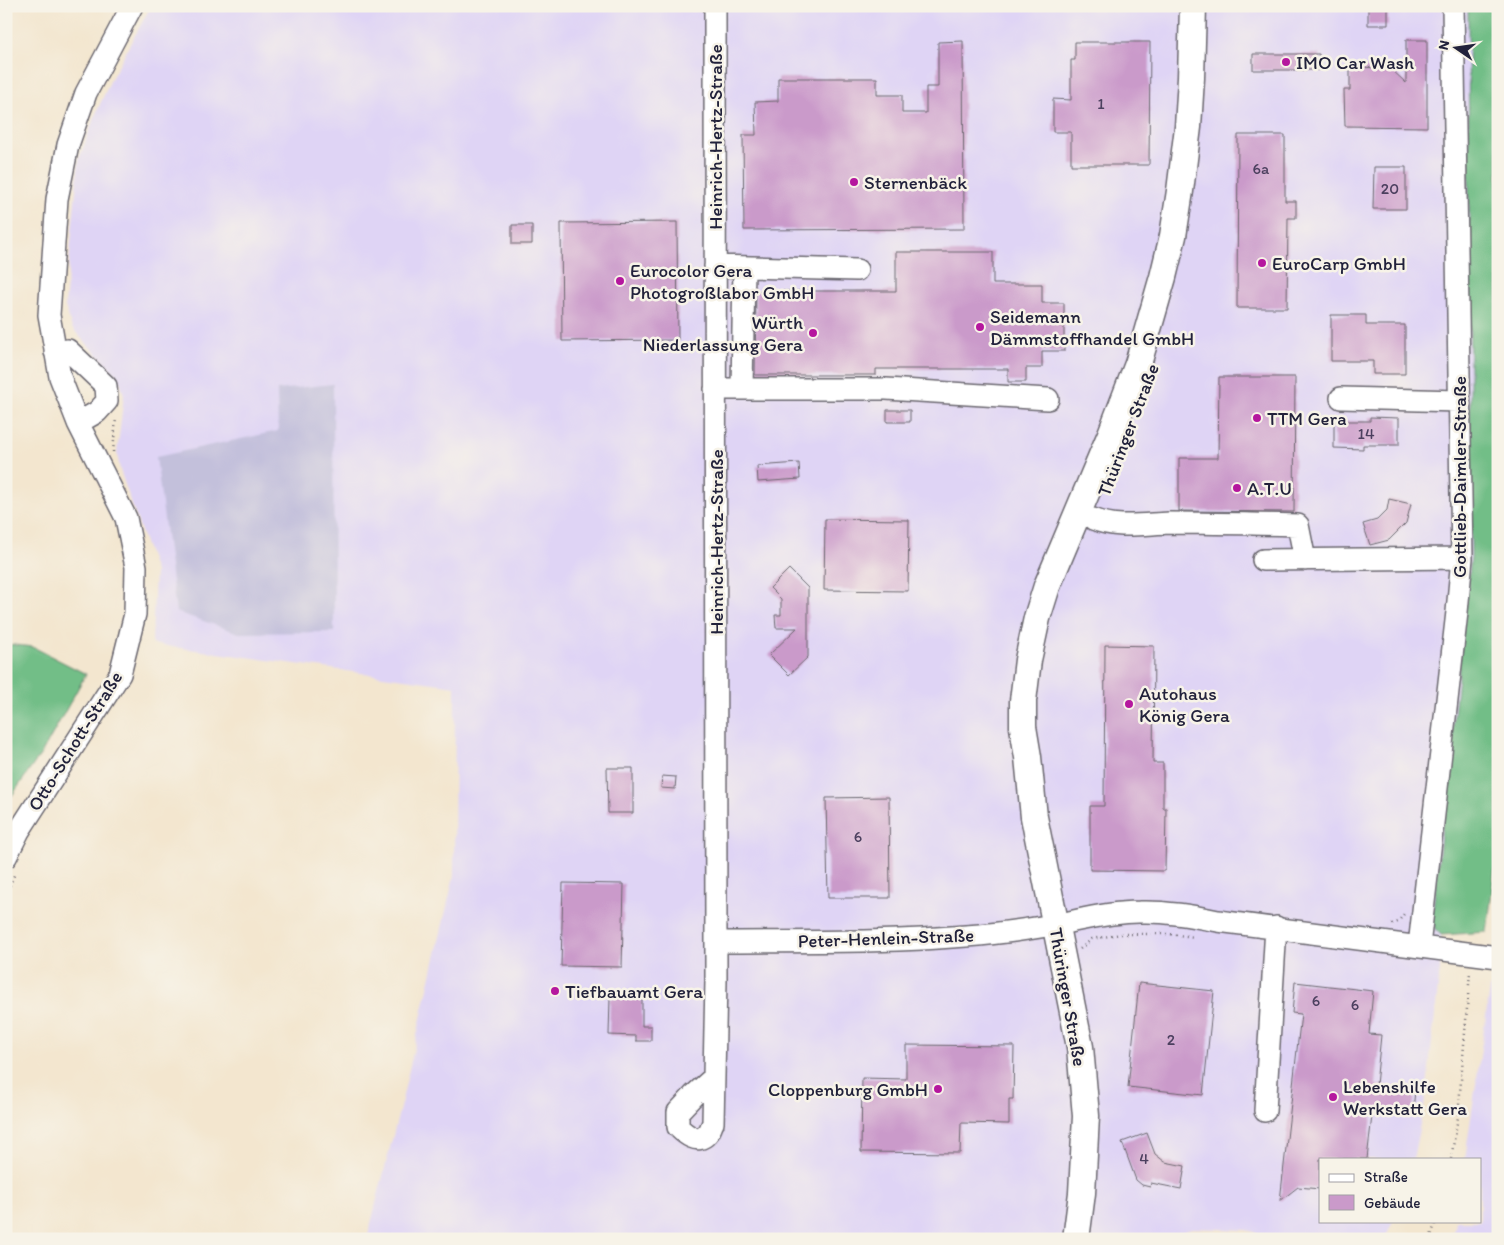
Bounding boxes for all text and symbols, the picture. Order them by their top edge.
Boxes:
north arrow [1432,22,1482,72]
text: N [1434,39,1453,52]
street label: Heinrich-Hertz-Straße [704,44,727,230]
place label: IMO Car Wash [1296,51,1414,74]
marker: IMO Car Wash [1280,56,1292,68]
house number: 1 [1097,94,1105,113]
house number: 6a [1253,159,1270,178]
place label: Sternenbäck [864,171,967,194]
marker: Sternenbäck [848,176,860,188]
house number: 20 [1381,179,1399,198]
place label: EuroCarp GmbH [1272,252,1406,275]
marker: EuroCarp GmbH [1256,257,1268,269]
place label: Eurocolor Gera Photogroßlabor GmbH [630,259,814,304]
marker: Eurocolor Gera Photogroßlabor GmbH [614,275,626,287]
place label: Seidemann Dämmstoffhandel GmbH [990,305,1194,350]
place label: Würth Niederlassung Gera [643,311,803,356]
marker: Seidemann Dämmstoffhandel GmbH [974,321,986,333]
marker: Würth Niederlassung Gera [807,327,819,339]
street label: Thüringer Straße [1092,360,1164,500]
street label: Gottlieb-Daimler-Straße [1448,376,1471,578]
place label: TTM Gera [1267,407,1346,430]
marker: TTM Gera [1251,412,1263,424]
house number: 14 [1357,424,1375,443]
street label: Heinrich-Hertz-Straße [705,449,728,635]
place label: A.T.U [1247,477,1292,500]
marker: A.T.U [1231,482,1243,494]
street label: Otto-Schott-Straße [23,667,127,815]
place label: Autohaus König Gera [1139,682,1230,727]
marker: Autohaus König Gera [1123,698,1135,710]
house number: 6 [854,827,862,846]
street label: Peter-Henlein-Straße [797,923,975,953]
street label: Thüringer Straße [1044,926,1092,1068]
place label: Tiefbauamt Gera [565,980,703,1003]
marker: Tiefbauamt Gera [549,985,561,997]
house number: 6 [1312,991,1320,1010]
house number: 6 [1351,995,1359,1014]
house number: 2 [1167,1030,1176,1049]
place label: Lebenshilfe Werkstatt Gera [1343,1075,1467,1120]
place label: Cloppenburg GmbH [768,1078,928,1101]
marker: Cloppenburg GmbH [932,1083,944,1095]
marker: Lebenshilfe Werkstatt Gera [1327,1091,1339,1103]
house number: 4 [1139,1149,1149,1168]
legend [1319,1158,1482,1222]
text: Straße [1364,1168,1408,1186]
text: Gebäude [1364,1194,1421,1212]

